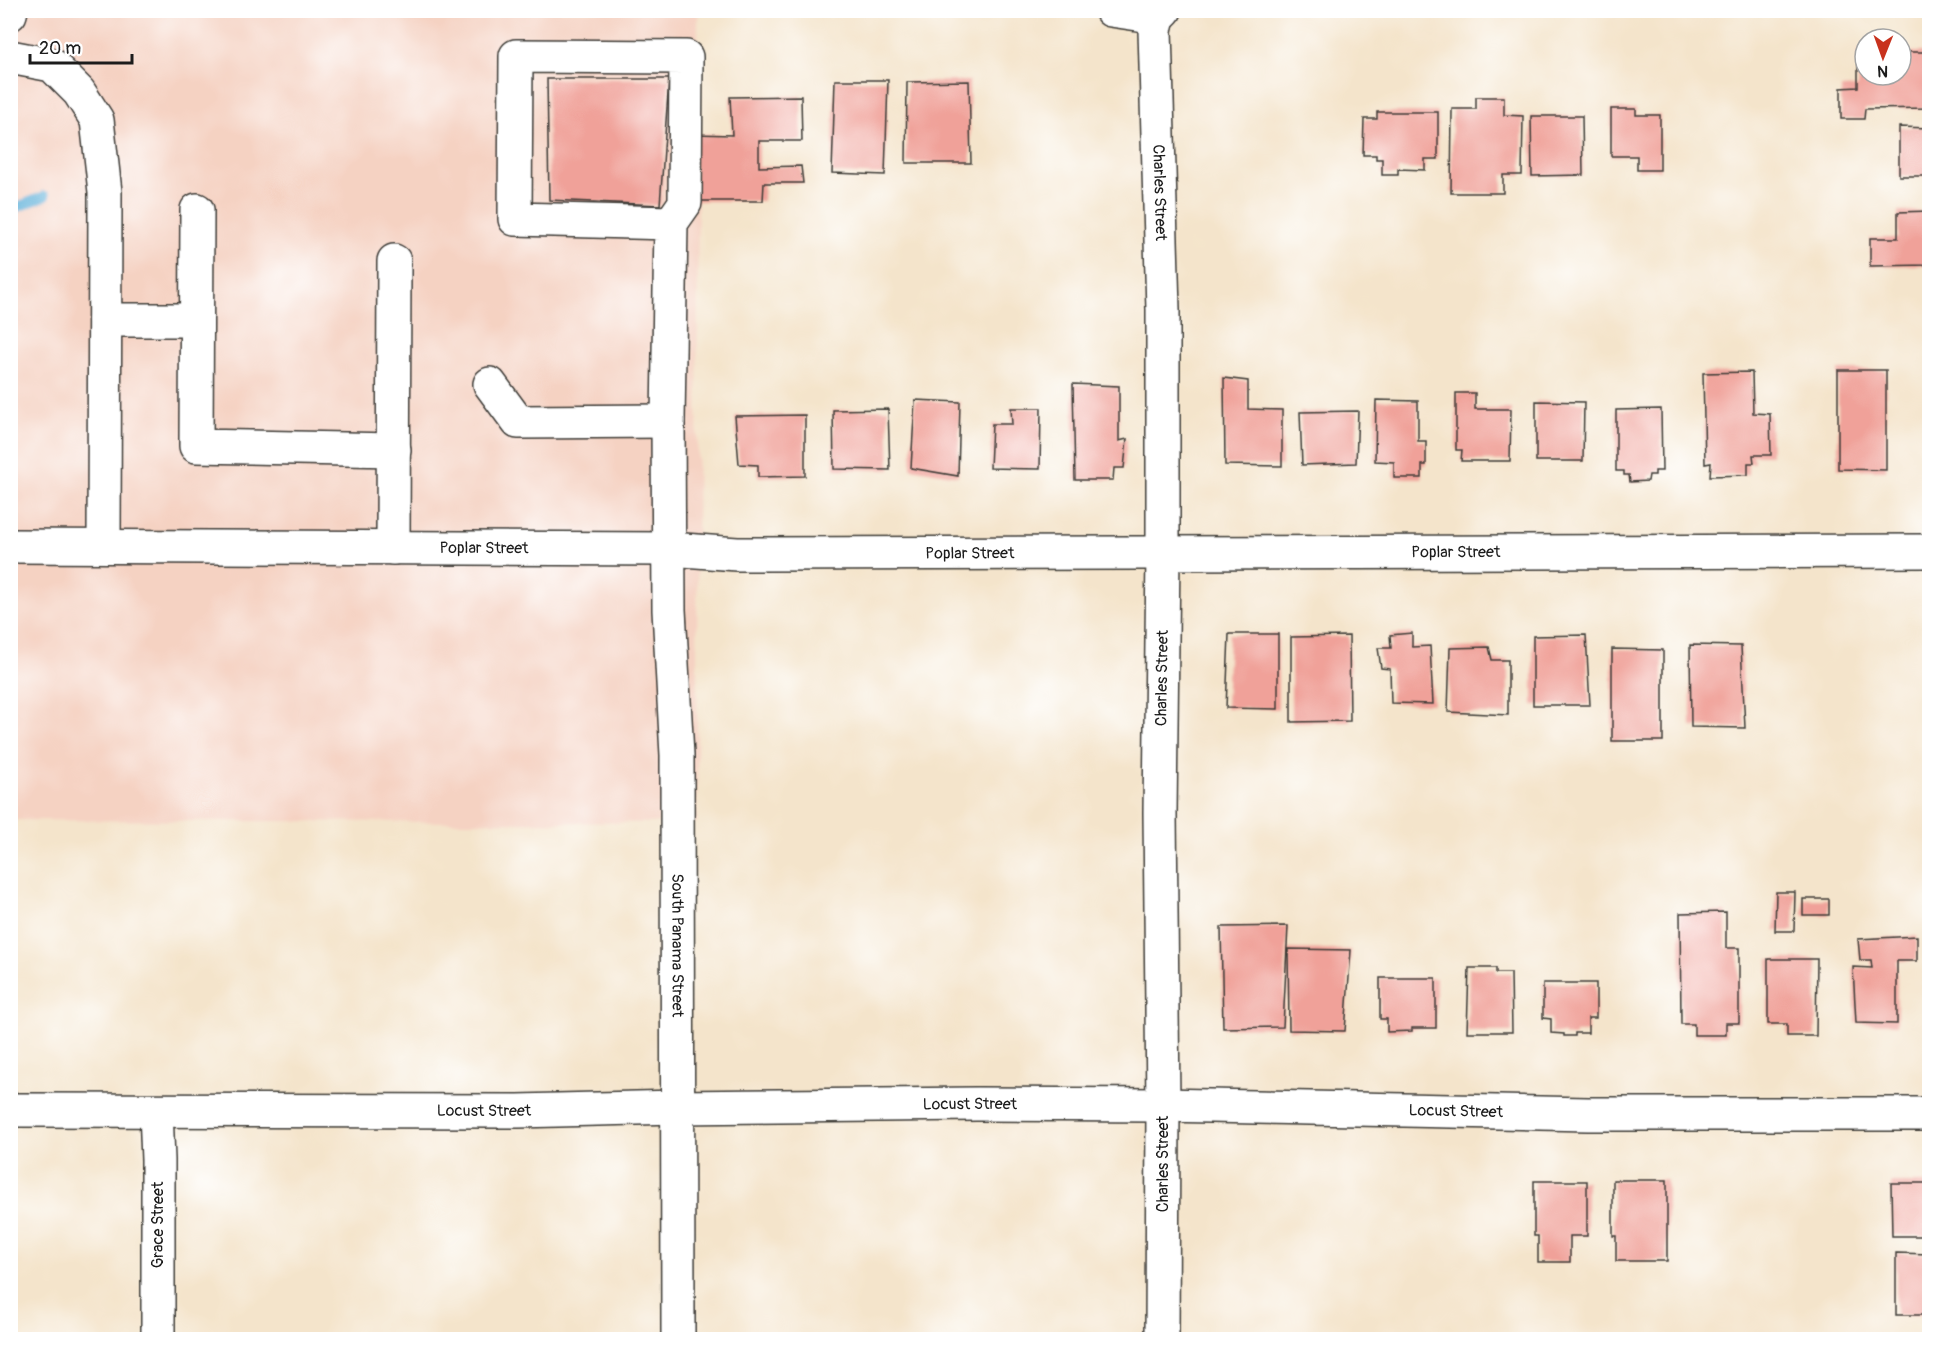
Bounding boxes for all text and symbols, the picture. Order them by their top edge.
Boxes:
scale bar [30,27,132,65]
north arrow [1853,27,1913,87]
text: 20 m [39,37,81,60]
text: N [1877,61,1888,81]
street label: Charles Street [1148,144,1171,242]
street label: Poplar Street [439,538,529,558]
street label: Poplar Street [1411,542,1501,562]
street label: Poplar Street [925,543,1015,564]
street label: Charles Street [1151,629,1173,726]
street label: South Panama Street [667,873,687,1018]
street label: Locust Street [923,1094,1018,1115]
street label: Locust Street [1408,1100,1504,1122]
street label: Locust Street [437,1101,532,1121]
street label: Charles Street [1153,1115,1173,1212]
street label: Grace Street [148,1181,168,1268]

